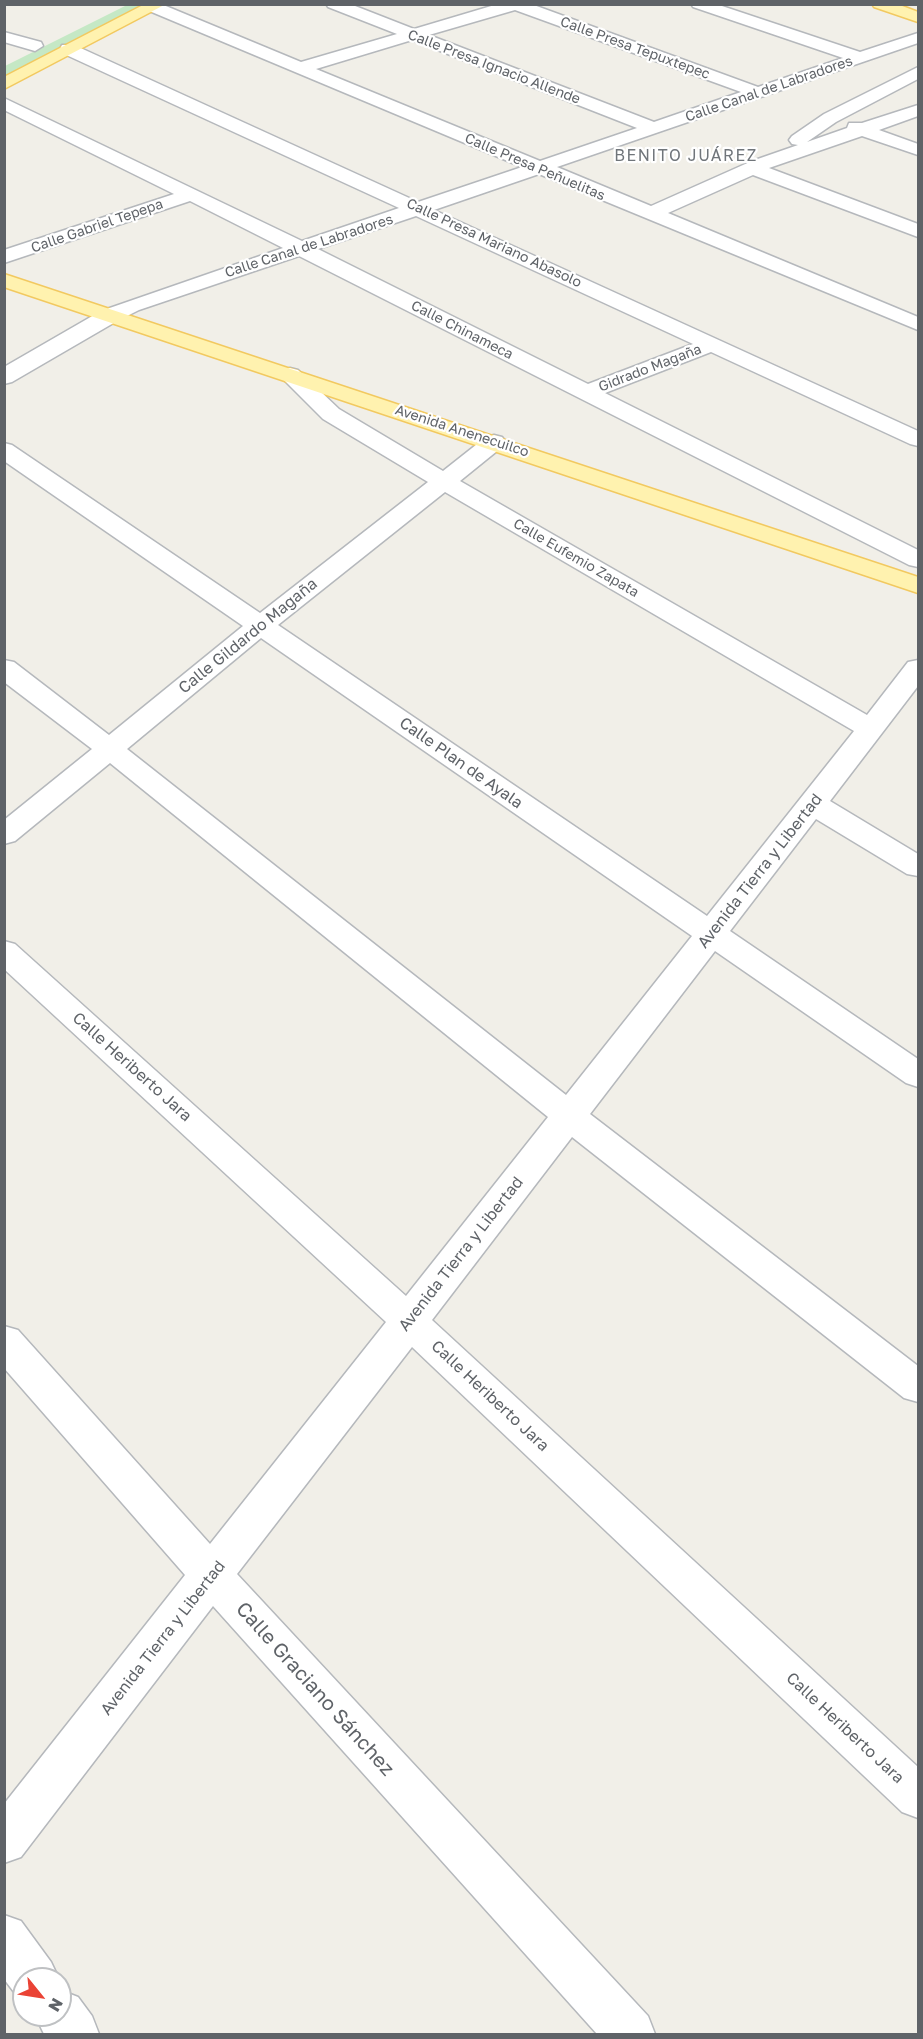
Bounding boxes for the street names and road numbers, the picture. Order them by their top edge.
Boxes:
street label: Calle Presa Tepuxtepec [558,13,712,83]
street label: Calle Presa Ignacio Allende [405,26,583,108]
street label: Calle Canal de Labradores [683,52,855,126]
street label: Calle Presa Peñuelitas [462,130,608,204]
street label: Calle Presa Mariano Abasolo [404,195,584,291]
street label: Calle Gabriel Tepepa [29,196,165,256]
street label: Calle Canal de Labradores [223,211,395,281]
street label: Calle Chinameca [408,297,516,363]
street label: Gidrado Magaña [596,341,704,395]
street label: Avenida Anenecuilco [393,401,531,461]
street label: Calle Eufemio Zapata [510,515,642,601]
street label: Calle Gildardo Magaña [175,574,321,698]
street label: Calle Plan de Ayala [396,713,526,813]
street label: Avenida Tierra y Libertad [694,790,826,952]
street label: Calle Heriberto Jara [68,1008,196,1126]
street label: Avenida Tierra y Libertad [395,1173,527,1335]
street label: Calle Heriberto Jara [427,1336,553,1456]
street label: Avenida Tierra y Libertad [97,1557,229,1719]
street label: Calle Graciano Sánchez [231,1597,399,1781]
street label: Calle Heriberto Jara [782,1668,908,1788]

